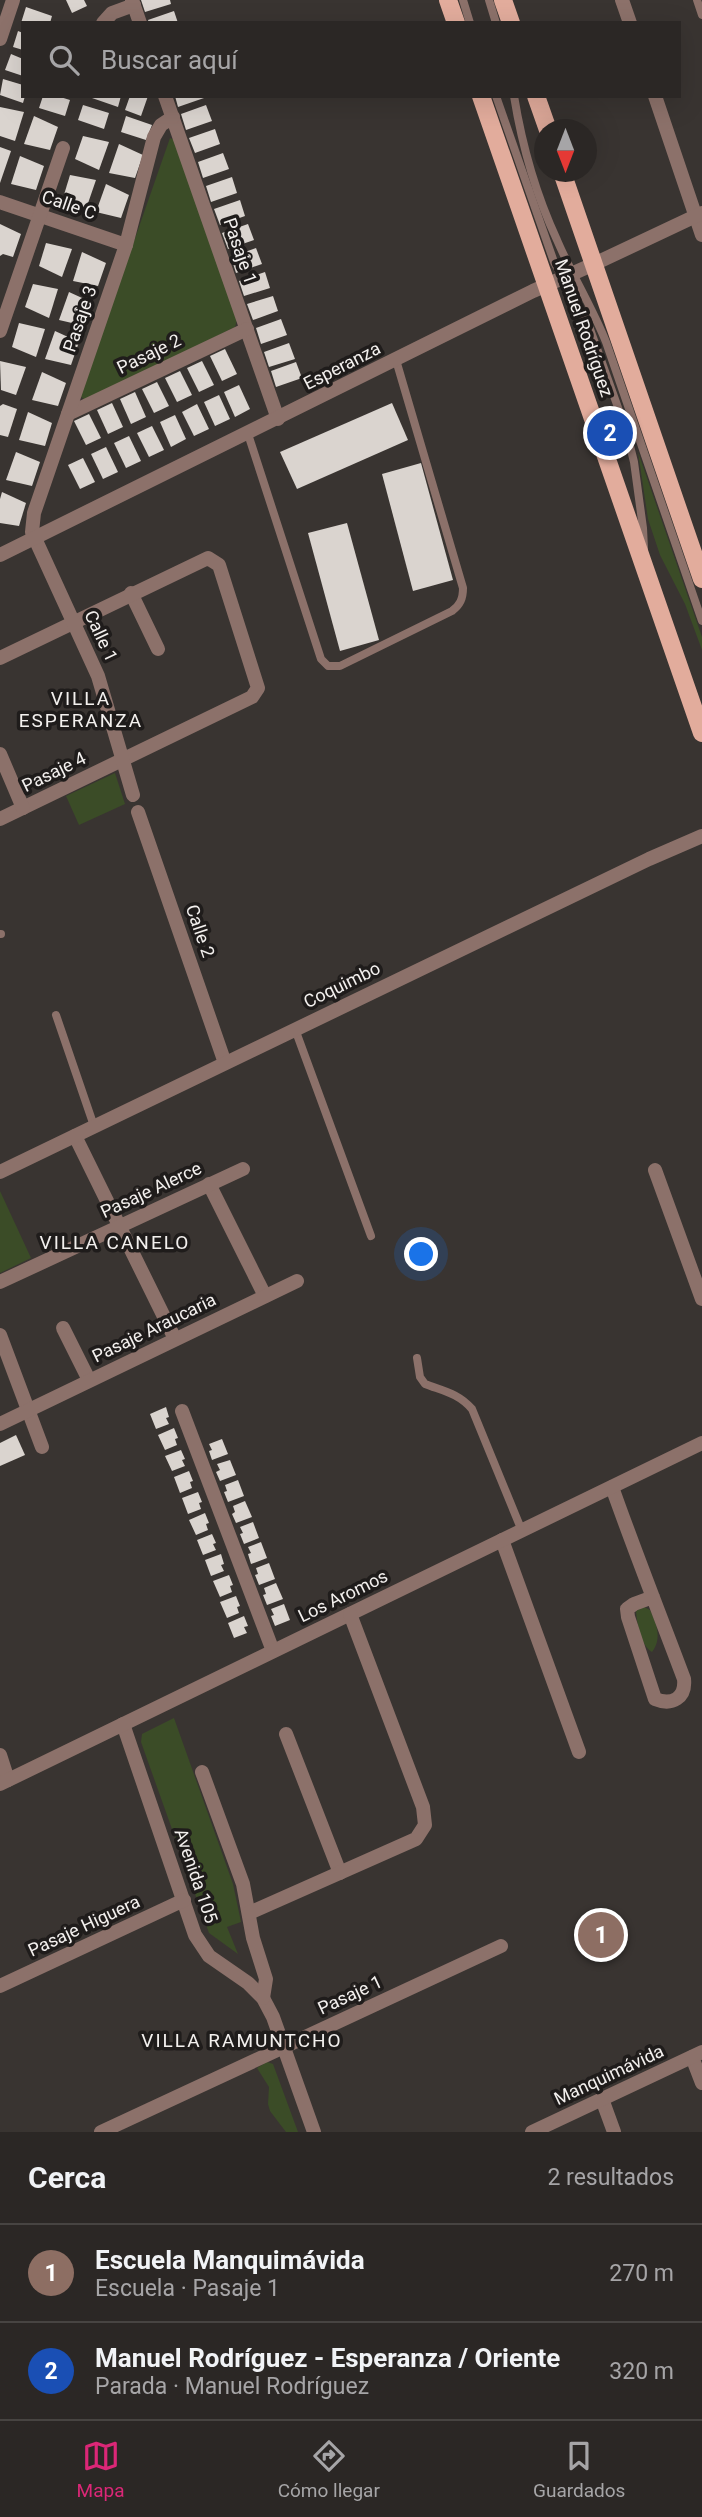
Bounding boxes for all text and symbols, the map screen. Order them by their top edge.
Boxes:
search box [21,21,681,98]
icon: search [45,41,83,79]
text: Buscar aquí [101,45,238,75]
north arrow [534,119,597,182]
street label: Calle C [39,185,99,224]
street label: Pasaje 1 [219,215,262,287]
street label: Manuel Rodríguez [551,256,618,400]
street label: Pasaje 3 [58,283,101,355]
street label: Pasaje 2 [113,329,184,378]
street label: Esperanza [300,337,384,394]
pin: 2 [587,407,633,459]
street label: Calle 1 [80,607,122,665]
district label: VILLA ESPERANZA [19,687,143,732]
street label: Pasaje 4 [18,747,89,796]
street label: Calle 2 [182,902,219,960]
street label: Coquimbo [300,957,384,1012]
street label: Pasaje Alerce [97,1157,205,1222]
district label: VILLA CANELO [40,1231,190,1254]
your location [404,1237,438,1271]
street label: Pasaje Araucaria [88,1288,219,1367]
street label: Los Aromos [295,1565,391,1626]
street label: Avenida 105 [171,1826,222,1926]
street label: Pasaje Higuera [25,1891,143,1961]
pin: 1 [578,1909,624,1961]
street label: Pasaje 1 [314,1971,385,2019]
district label: VILLA RAMUNTCHO [141,2029,343,2052]
street label: Manquimávida [551,2040,667,2109]
text: Cerca [28,2160,106,2195]
text: 2 resultados [547,2164,674,2191]
text: Escuela Manquimávida [95,2245,365,2275]
text: 1 [44,2260,58,2287]
text: 270 m [609,2260,674,2287]
text: Escuela · Pasaje 1 [95,2275,280,2302]
text: Manuel Rodríguez - Esperanza / Oriente [95,2343,560,2373]
text: 2 [44,2358,58,2385]
text: 320 m [609,2358,674,2385]
text: Parada · Manuel Rodríguez [95,2373,369,2400]
tab: Mapa [77,2437,125,2502]
tab: Cómo llegar [278,2437,380,2502]
tab: Guardados [533,2437,625,2502]

